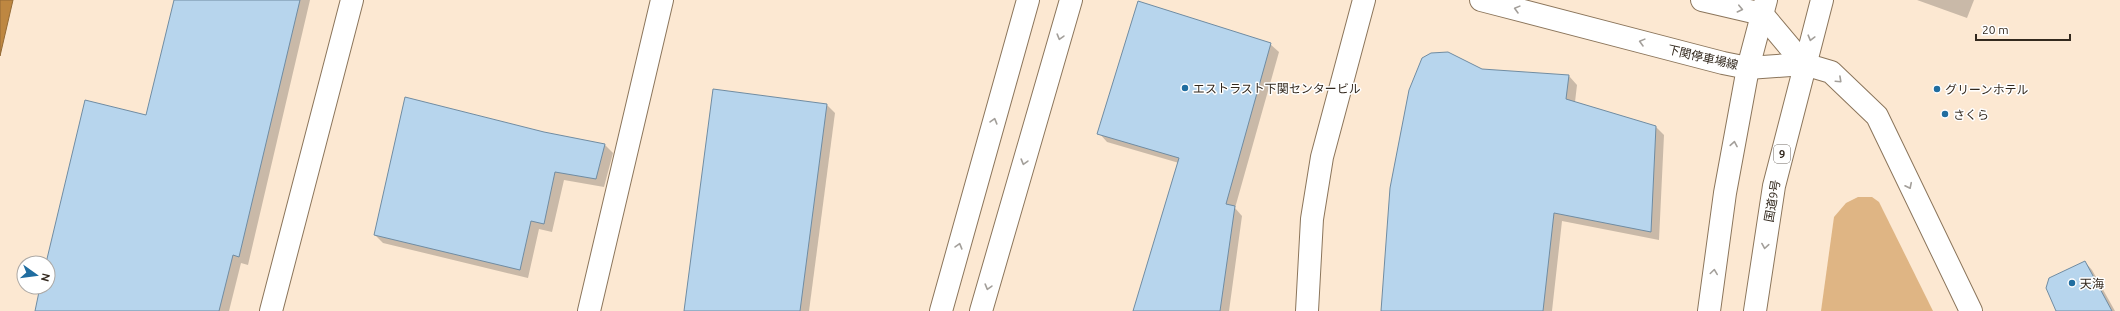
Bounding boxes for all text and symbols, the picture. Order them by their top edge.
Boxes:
one-way arrow [1737,4,1744,13]
one-way arrow [1513,5,1520,14]
scale bar [1976,16,2070,42]
text: 20 m [1982,23,2009,36]
one-way arrow [1056,34,1065,41]
one-way arrow [1807,34,1816,41]
one-way arrow [1639,38,1646,47]
street label: 下関停車場線 [1666,43,1740,71]
one-way arrow [1834,75,1842,83]
place label: エストラスト下関センタービル [1193,82,1361,95]
marker: エストラスト下関センタービル [1180,83,1190,93]
place label: グリーンホテル [1945,83,2028,96]
marker: グリーンホテル [1932,84,1942,94]
place label: さくら [1953,108,1989,121]
marker: さくら [1940,109,1950,119]
one-way arrow [989,118,998,125]
one-way arrow [1729,141,1738,147]
road number: 9 [1774,145,1790,163]
one-way arrow [1020,159,1029,166]
street label: 国道9号 [1762,179,1782,223]
one-way arrow [1905,182,1912,190]
one-way arrow [954,243,963,250]
one-way arrow [1761,243,1770,249]
north arrow [16,255,56,295]
one-way arrow [1710,269,1719,275]
text: N [39,272,53,283]
place label: 天海 [2080,277,2104,290]
marker: 天海 [2067,278,2077,288]
one-way arrow [984,284,993,291]

